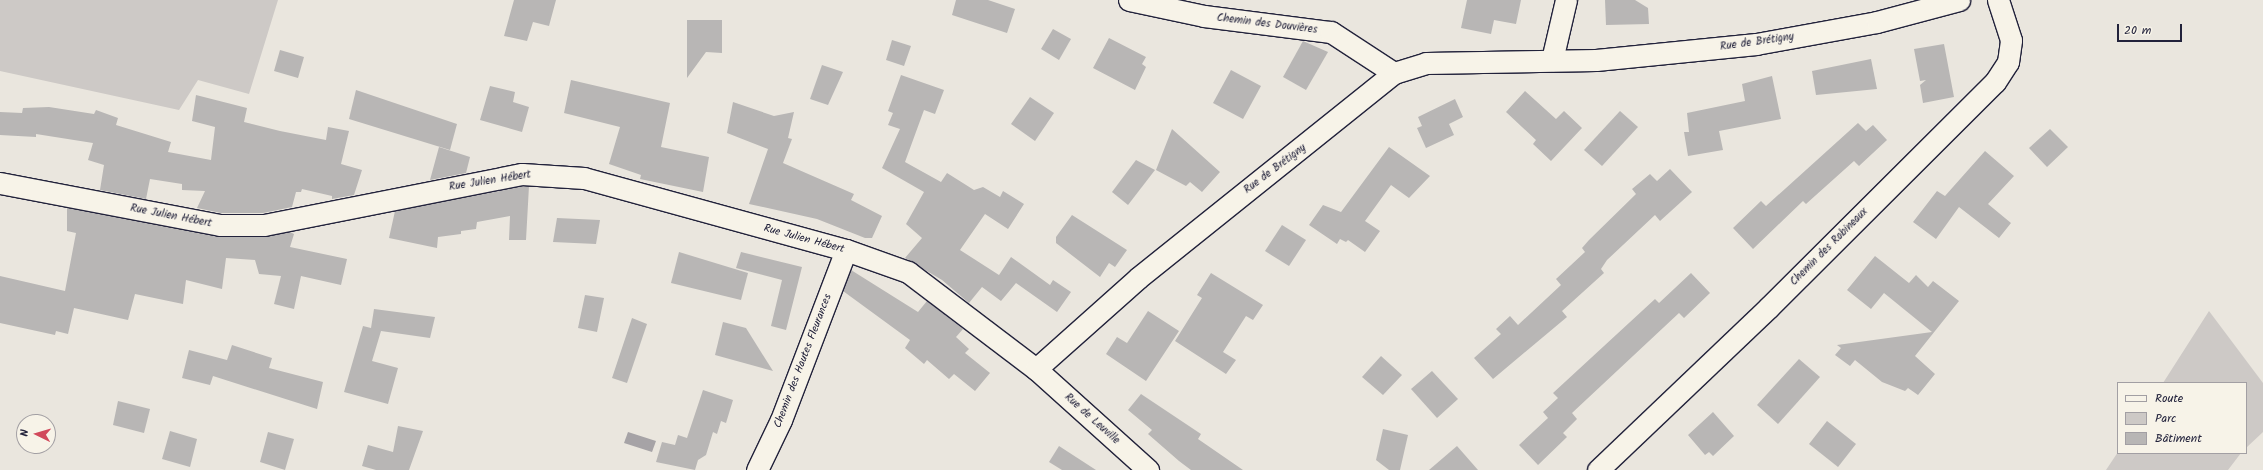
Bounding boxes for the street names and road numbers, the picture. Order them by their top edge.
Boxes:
street label: Chemin des Douvières [1216,11,1318,37]
street label: Rue de Brétigny [1719,30,1795,54]
street label: Rue de Brétigny [1241,141,1309,197]
street label: Rue Julien Hébert [448,168,532,194]
street label: Rue Julien Hébert [129,202,213,230]
street label: Chemin des Robineaux [1787,205,1871,289]
street label: Rue Julien Hébert [762,222,846,256]
street label: Chemin des Hautes Fleurances [771,292,835,430]
street label: Rue de Leuville [1062,391,1122,447]

